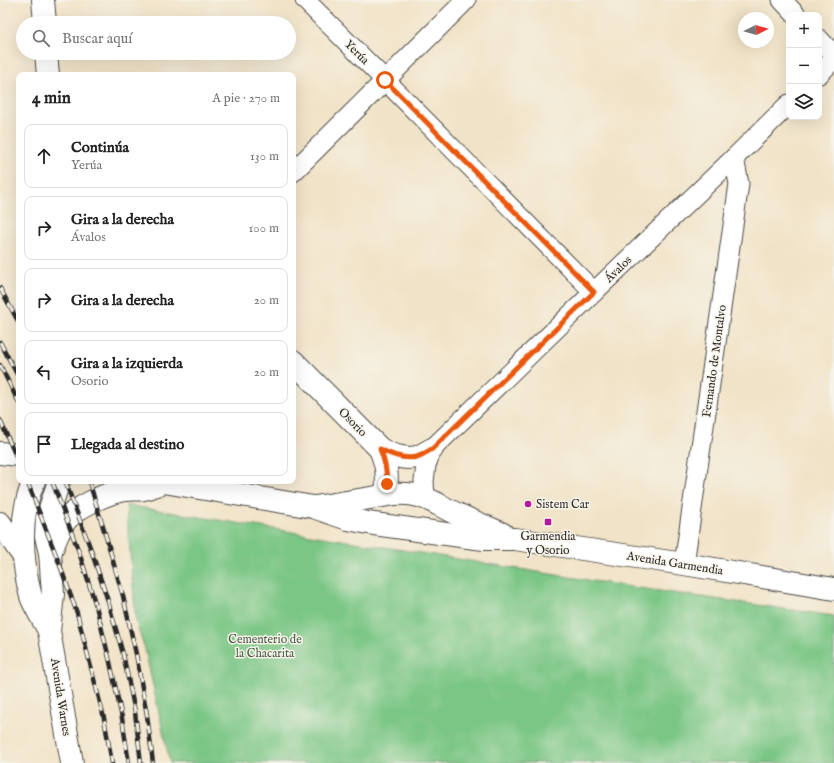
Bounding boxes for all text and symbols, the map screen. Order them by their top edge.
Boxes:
north arrow [738,12,774,48]
map controls [786,12,822,120]
button: + [786,12,822,48]
search box [16,16,296,60]
icon: search [30,27,52,49]
text: Buscar aquí [62,29,132,48]
street label: Yerúa [341,37,373,68]
button: − [786,48,822,84]
route start [376,71,394,89]
button: layers [786,84,822,120]
text: 4 min [32,88,71,109]
text: A pie · 270 m [212,90,280,107]
text: Continúa [71,138,129,157]
icon: ahead [33,145,55,167]
text: 130 m [250,148,279,165]
text: Yerúa [71,157,102,174]
text: Gira a la derecha [71,210,174,229]
icon: right [33,217,55,239]
text: 100 m [249,220,279,237]
text: Ávalos [71,229,106,246]
street label: Ávalos [600,252,635,287]
icon: right [33,289,55,311]
text: Gira a la derecha [71,291,174,310]
text: 20 m [254,292,279,309]
street label: Fernando de Montalvo [699,303,730,418]
text: Gira a la izquierda [71,354,183,373]
icon: left [33,361,55,383]
text: 20 m [254,364,279,381]
text: Osorio [71,373,109,390]
street label: Osorio [335,405,371,440]
icon: arrive [33,433,55,455]
text: Llegada al destino [71,435,184,454]
route end [378,475,396,493]
place label: Sistem Car [536,497,590,512]
marker: Sistem Car [523,499,533,509]
marker: Garmendia y Osorio [543,517,553,527]
place label: Garmendia y Osorio [520,529,576,558]
street label: Avenida Garmendia [625,548,725,579]
park label: Cementerio de la Chacarita [228,632,302,661]
street label: Avenida Warnes [47,656,74,737]

